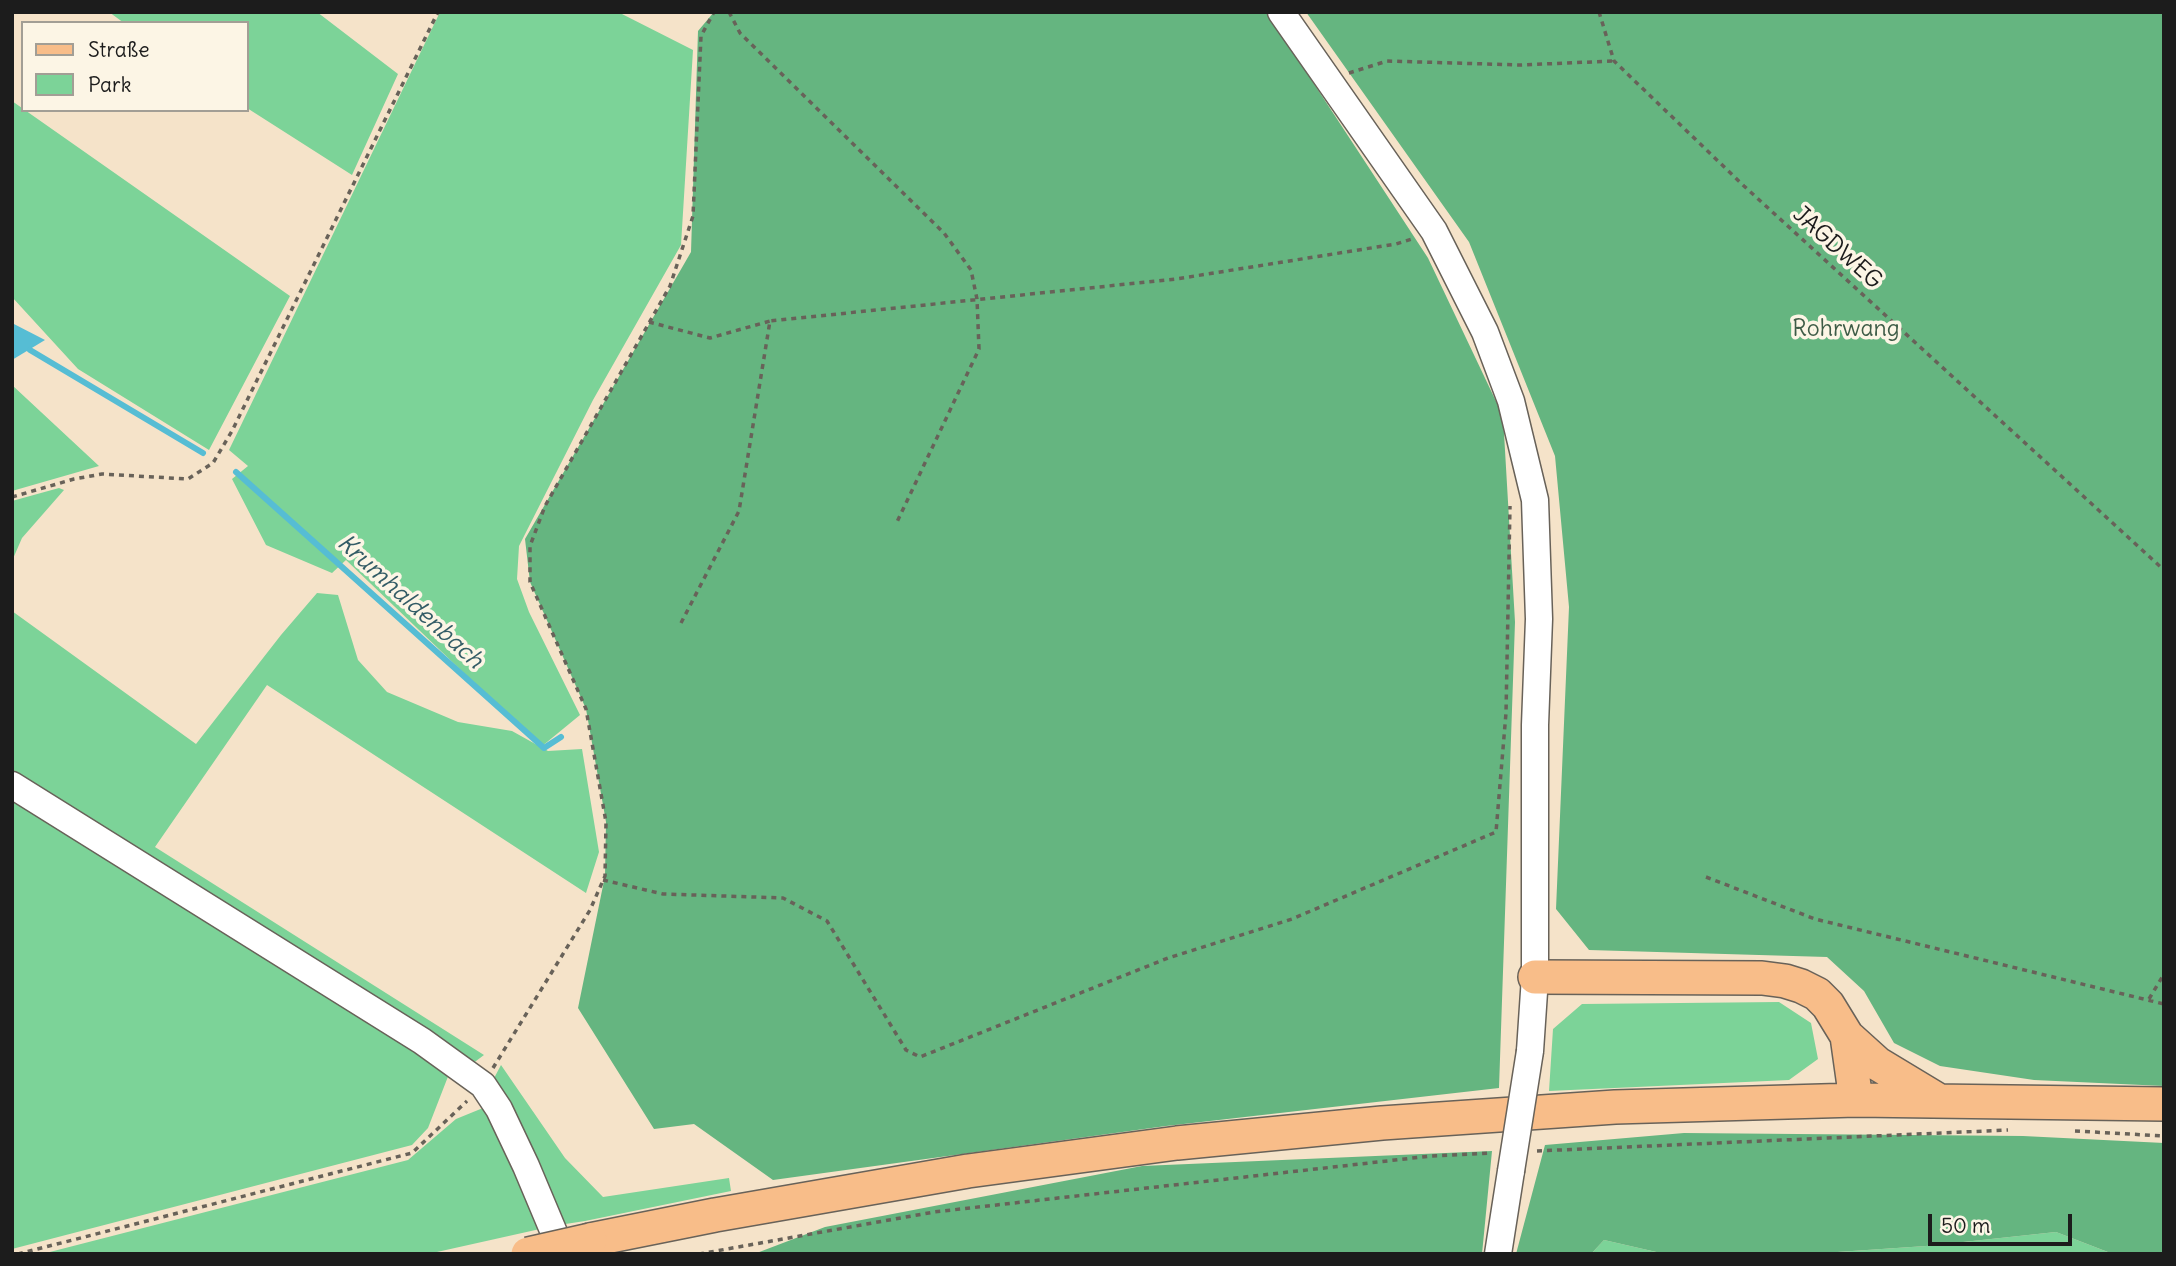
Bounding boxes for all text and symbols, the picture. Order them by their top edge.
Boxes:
legend [21,21,248,112]
text: Straße [88,36,149,63]
text: Park [88,71,131,98]
street label: JAGDWEG [1787,201,1887,295]
park label: Rohrwang [1792,315,1900,343]
water label: Krumhaldenbach [331,529,489,675]
scale bar [1931,1200,2074,1244]
text: 50 m [1941,1212,1990,1239]

